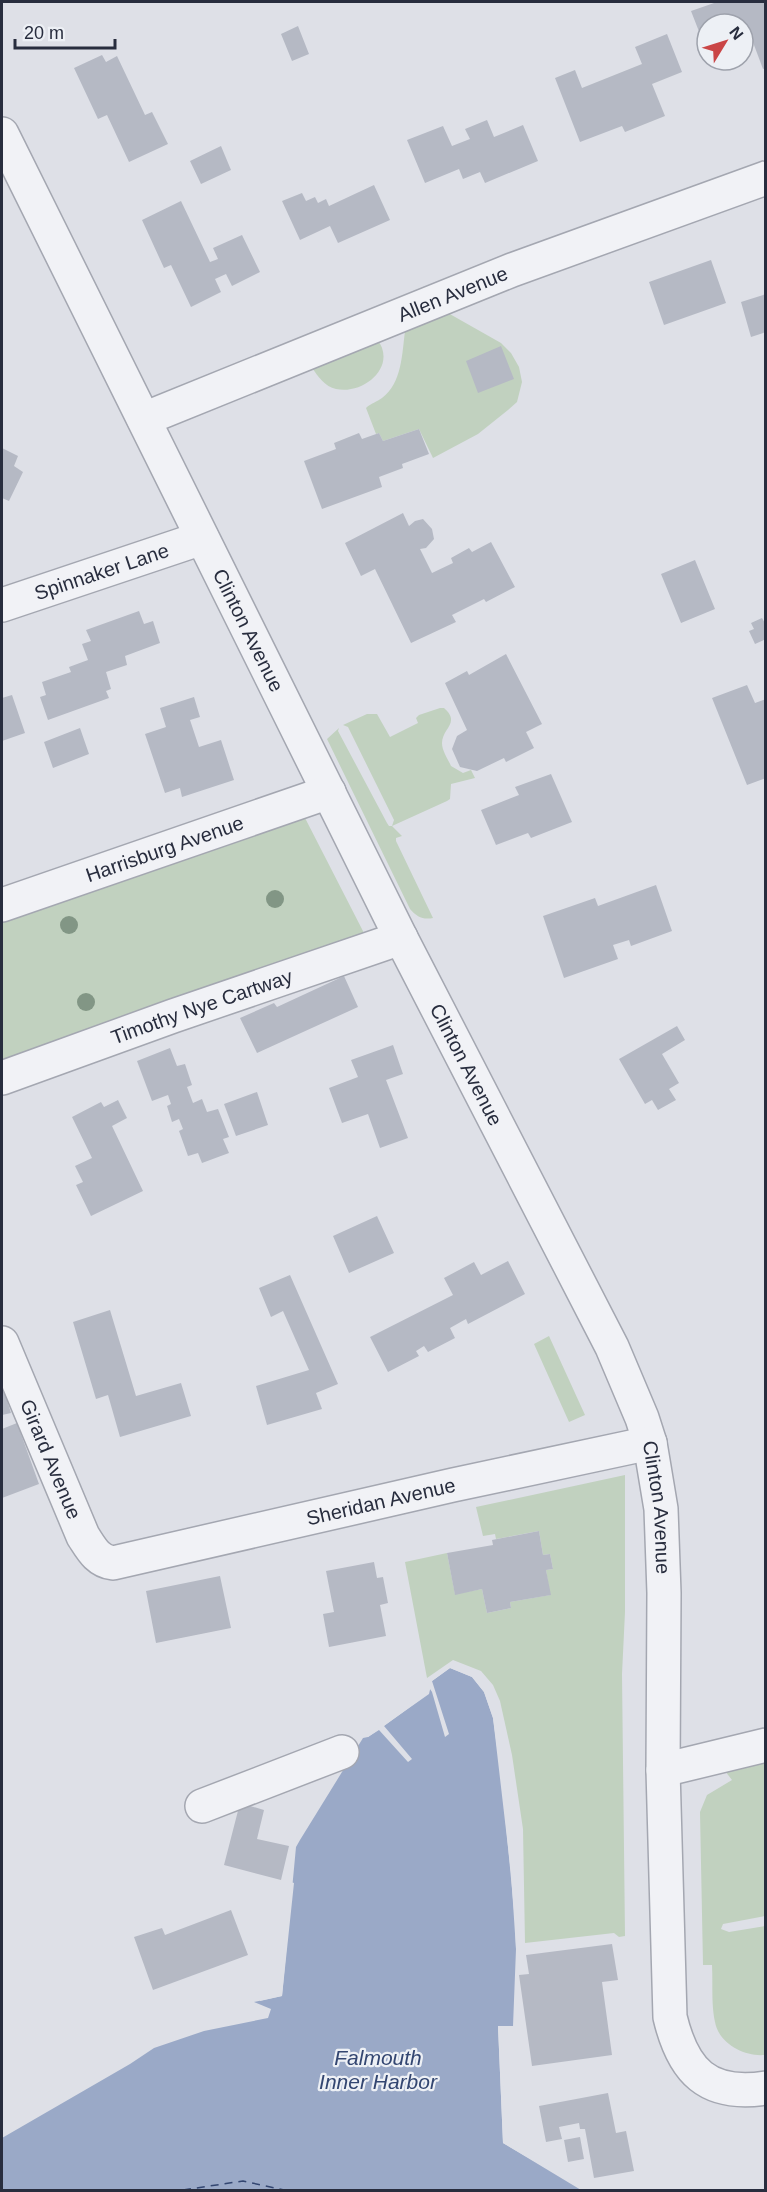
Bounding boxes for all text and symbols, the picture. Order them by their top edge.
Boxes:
scale bar [15,12,116,50]
north arrow [695,12,755,72]
text: 20 m [24,23,64,43]
text: N [726,23,747,43]
street label: Allen Avenue [395,262,511,326]
street label: Spinnaker Lane [32,539,172,604]
street label: Clinton Avenue [209,565,288,695]
street label: Harrisburg Avenue [83,811,246,886]
street label: Timothy Nye Cartway [108,965,295,1049]
street label: Clinton Avenue [426,1000,507,1129]
street label: Girard Avenue [16,1396,86,1522]
street label: Clinton Avenue [639,1439,674,1574]
street label: Sheridan Avenue [304,1474,457,1529]
water label: Falmouth Inner Harbor [319,2046,438,2093]

